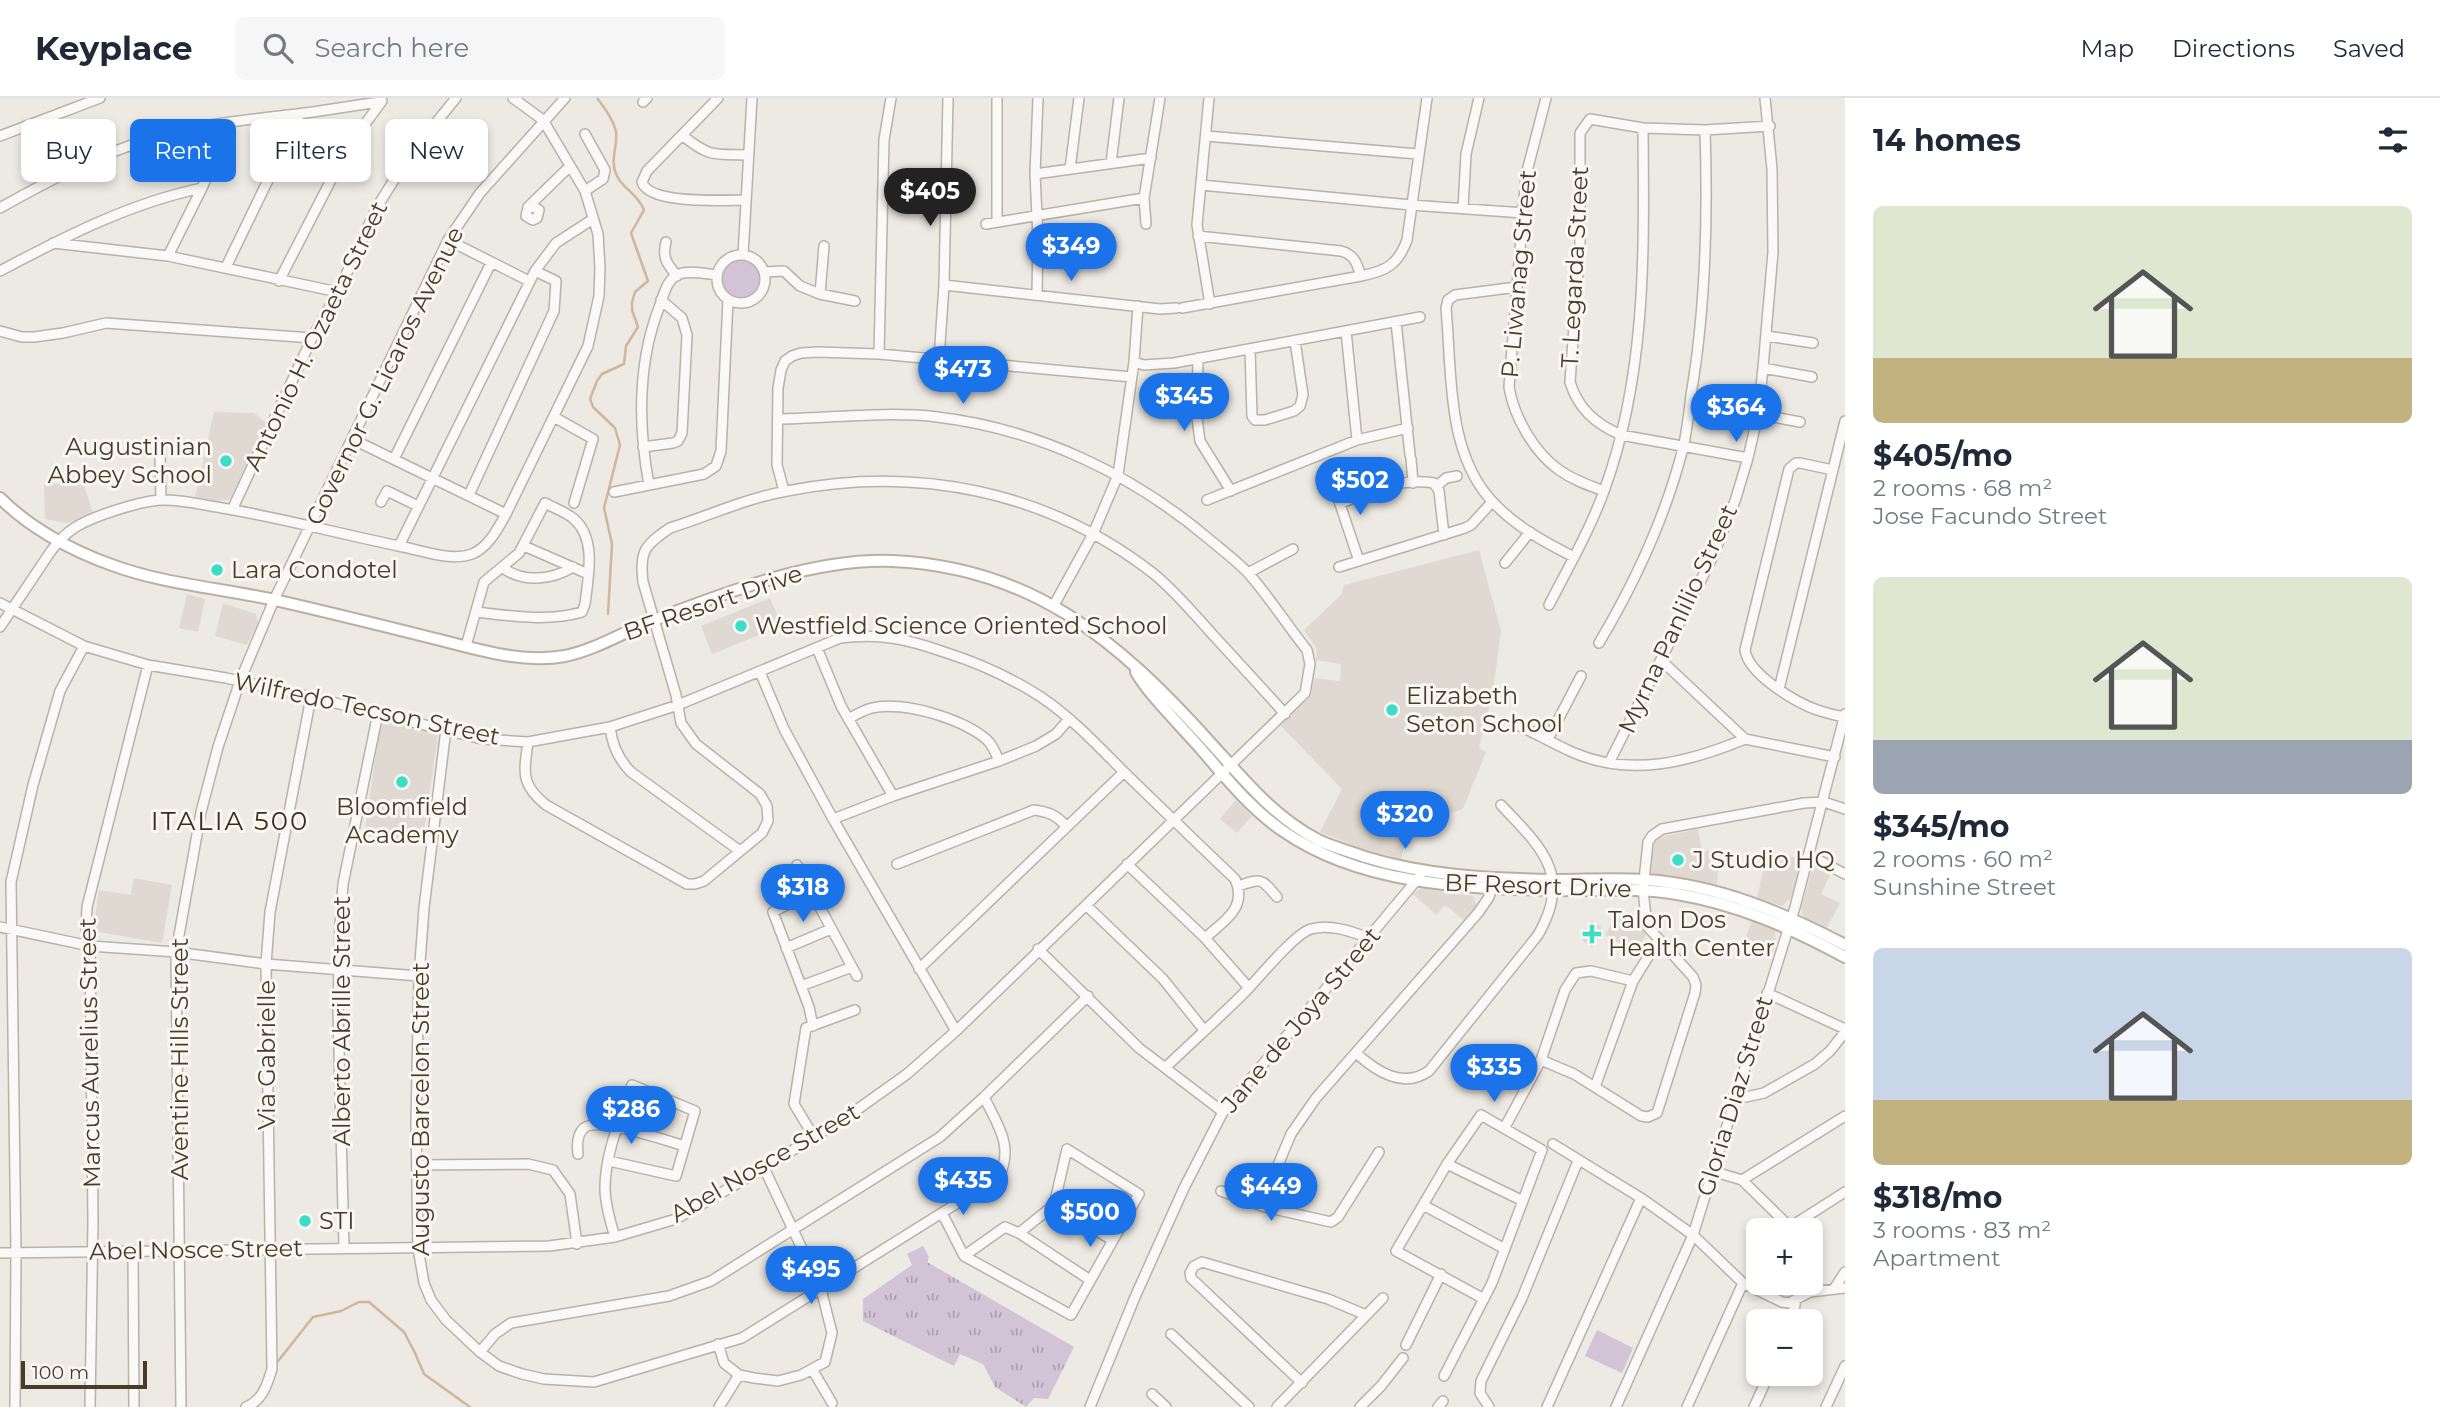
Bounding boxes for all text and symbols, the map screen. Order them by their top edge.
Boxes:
search box [235,17,725,80]
text: Keyplace [35,28,193,68]
icon: search [259,29,297,67]
text: Search here [315,32,469,64]
text: Map [2081,34,2134,63]
text: Directions [2172,34,2295,63]
text: Saved [2333,34,2405,63]
chip: Buy [21,119,116,182]
chip: Rent [130,119,236,182]
chip: Filters [250,119,371,182]
chip: New [385,119,488,182]
icon: filters [2374,121,2412,159]
text: 14 homes [1873,122,2021,159]
street label: T. Legarda Street [1555,165,1594,369]
street label: P. Liwanag Street [1495,168,1542,379]
pin: $405 [889,169,971,228]
text: $405 [900,177,960,205]
street label: Antonio H. Ozaeta Street [238,196,394,475]
street label: Governor G. Licaros Avenue [300,222,470,530]
pin: $349 [1030,223,1112,283]
text: $349 [1042,232,1100,260]
icon: home [2080,251,2206,377]
pin: $473 [922,346,1004,406]
text: $473 [934,355,992,383]
pin: $345 [1143,374,1225,433]
text: $345 [1155,382,1213,410]
pin: $364 [1695,384,1777,444]
text: $364 [1707,393,1765,421]
place label: Augustinian Abbey School [48,432,212,489]
text: $405/mo [1873,437,2012,474]
marker: Augustinian Abbey School [218,453,234,469]
pin: $502 [1319,458,1401,517]
text: $502 [1331,466,1389,494]
text: 2 rooms · 68 m² [1873,474,2052,502]
street label: Myrna Panlilio Street [1612,500,1743,738]
text: Jose Facundo Street [1873,502,2107,530]
place label: Lara Condotel [231,555,398,584]
street label: BF Resort Drive [620,558,806,647]
marker: Lara Condotel [209,562,225,578]
place label: Westfield Science Oriented School [755,611,1167,640]
marker: Westfield Science Oriented School [733,618,749,634]
icon: home [2080,622,2206,748]
street label: Wilfredo Tecson Street [232,666,503,751]
place label: Elizabeth Seton School [1406,681,1563,738]
marker: Elizabeth Seton School [1384,702,1400,718]
marker: Bloomfield Academy [394,774,410,790]
place label: Bloomfield Academy [336,792,468,849]
pin: $320 [1364,792,1446,851]
text: $320 [1376,800,1434,828]
district label: ITALIA 500 [151,805,309,837]
text: $345/mo [1873,808,2009,845]
place label: J Studio HQ [1691,845,1835,874]
text: 2 rooms · 60 m² [1873,845,2053,873]
marker: J Studio HQ [1670,852,1686,868]
pin: $318 [762,864,844,924]
street label: BF Resort Drive [1444,868,1632,903]
text: $318 [777,873,829,901]
text: Sunshine Street [1873,873,2056,901]
street label: Alberto Abrille Street [327,895,356,1146]
place label: Talon Dos Health Center [1608,905,1775,962]
street label: Marcus Aurelius Street [73,917,106,1189]
street label: Jane de Joya Street [1214,921,1387,1119]
marker: Talon Dos Health Center [1582,924,1602,944]
street label: Aventine Hills Street [165,937,194,1180]
street label: Augusto Barcelon Street [406,962,435,1256]
street label: Via Gabrielle [252,980,281,1130]
street label: Gloria Diaz Street [1690,992,1779,1200]
icon: home [2080,993,2206,1119]
pin: $335 [1453,1044,1535,1104]
text: $335 [1466,1053,1522,1081]
pin: $286 [590,1086,672,1146]
text: $286 [602,1095,660,1123]
street label: Abel Nosce Street [665,1096,865,1229]
pin: $435 [922,1158,1004,1217]
pin: $449 [1230,1164,1312,1223]
text: $435 [934,1166,992,1194]
text: $449 [1240,1172,1302,1200]
text: $318/mo [1873,1179,2002,1216]
pin: $500 [1049,1190,1131,1249]
text: $500 [1060,1198,1120,1226]
place label: STI [319,1206,355,1235]
marker: STI [297,1213,313,1229]
text: 3 rooms · 83 m² [1873,1216,2051,1244]
map controls [1746,1218,1823,1386]
button: + [1746,1218,1823,1295]
street label: Abel Nosce Street [89,1233,303,1266]
text: Apartment [1873,1244,2001,1272]
pin: $495 [770,1246,852,1306]
text: $495 [781,1255,841,1283]
button: − [1746,1309,1823,1386]
scale bar [21,1358,147,1390]
text: 100 m [32,1361,89,1384]

